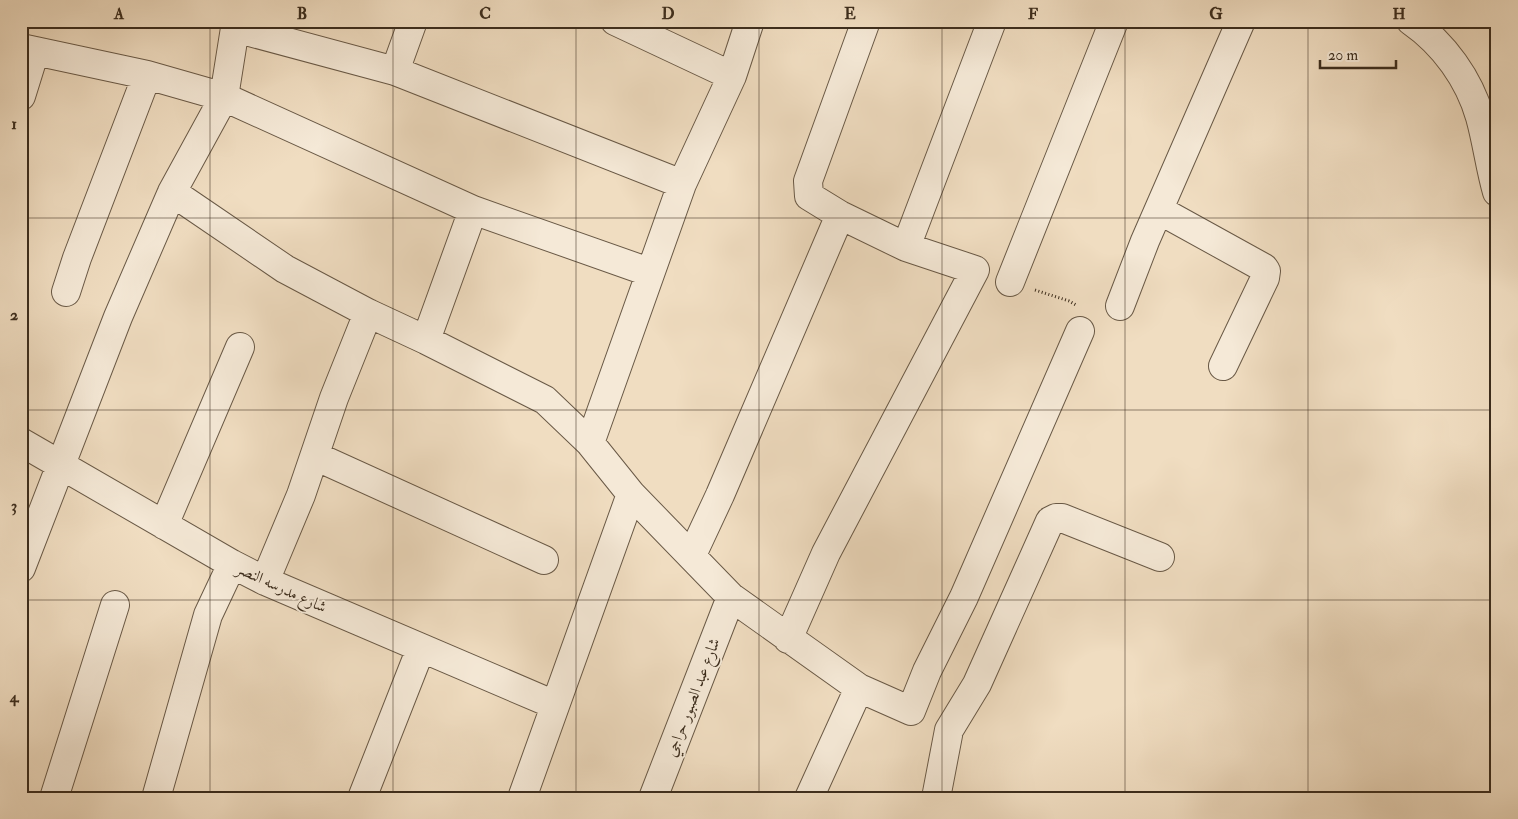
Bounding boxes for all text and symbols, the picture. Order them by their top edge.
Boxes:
text: A [113,4,125,24]
text: B [297,4,307,24]
text: C [479,4,491,24]
text: D [661,4,675,24]
text: E [844,4,856,24]
text: F [1028,4,1038,24]
text: G [1209,4,1223,24]
text: H [1392,4,1406,24]
scale bar [1320,38,1397,70]
text: 20 m [1328,46,1358,65]
text: 1 [11,114,17,134]
text: 2 [10,305,18,325]
text: 3 [11,496,17,516]
street label: شارع مدرسه النصر [230,558,330,620]
street label: شارع عبد الصبور حراجي [661,635,728,761]
text: 4 [9,687,20,707]

